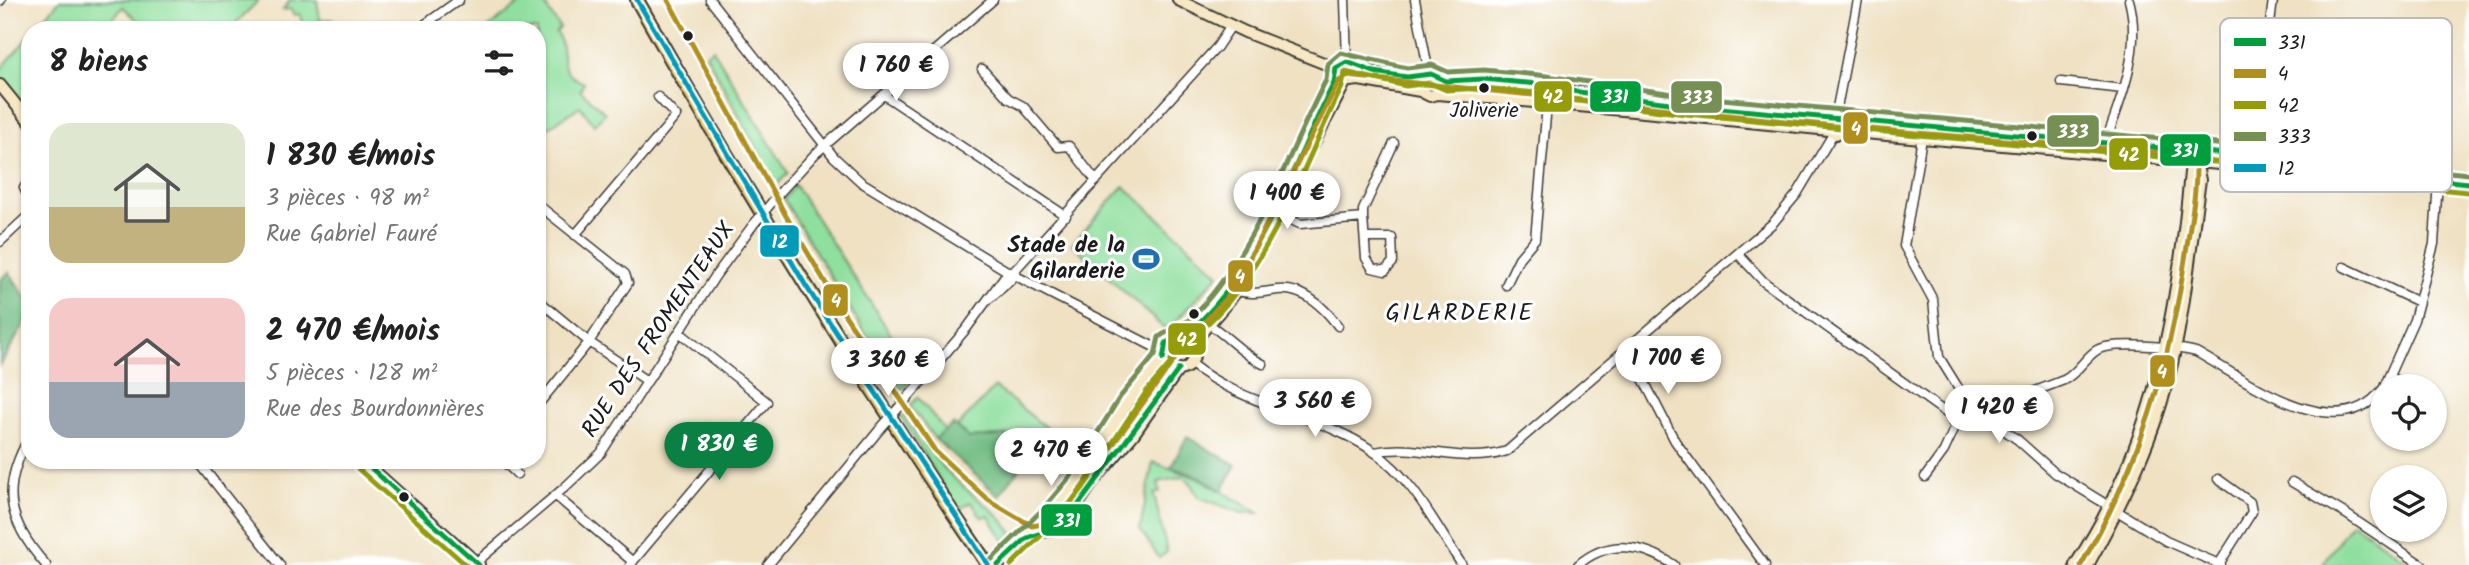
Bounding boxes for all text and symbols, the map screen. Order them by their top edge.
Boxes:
legend [2220,18,2452,192]
unlabelled marker [681,29,695,43]
text: 331 [2278,29,2306,59]
text: 8 biens [49,39,148,87]
pin: 1 760 € [831,43,961,103]
icon: filters [480,44,518,82]
text: 1 760 € [859,48,933,84]
text: 4 [2278,60,2288,90]
line badge: 42 [1533,80,1573,113]
line badge: 331 [1589,80,1642,113]
line badge: 333 [1670,80,1723,114]
marker: Joliverie [1477,81,1491,95]
text: 42 [1542,83,1564,113]
text: 331 [1601,83,1629,113]
text: 333 [1680,84,1713,114]
text: 42 [2278,92,2300,122]
place label: Joliverie [1449,95,1519,128]
line badge: 4 [1842,111,1869,145]
line badge: 333 [2046,114,2100,148]
text: 4 [1851,115,1862,145]
text: 333 [2056,118,2089,148]
text: 333 [2278,123,2311,153]
unlabelled marker [2025,129,2039,143]
text: 1 830 €/mois [266,133,435,181]
line badge: 331 [2159,133,2212,167]
line badge: 42 [2108,137,2149,171]
text: 331 [2171,137,2199,167]
text: 42 [2118,141,2140,171]
icon: home [105,151,189,235]
text: 12 [2278,155,2295,185]
pin: 1 400 € [1222,172,1352,231]
text: 1 400 € [1249,176,1325,212]
text: 3 pièces · 98 m² [266,181,429,217]
street label: RUE DES FROMENTEAUX [573,214,745,445]
text: Rue Gabriel Fauré [266,217,437,253]
line badge: 12 [759,224,800,258]
text: 12 [772,228,788,258]
place label: Stade de la Gilarderie [1007,228,1125,290]
sports icon: Stade de la Gilarderie [1131,244,1161,274]
line badge: 4 [1227,259,1254,293]
text: 4 [1235,263,1246,293]
line badge: 4 [822,283,849,317]
text: 4 [831,287,842,317]
district label: GILARDERIE [1386,294,1534,333]
unlabelled marker [1187,307,1201,321]
text: 2 470 €/mois [266,308,440,356]
line badge: 42 [1167,322,1207,356]
icon: home [105,326,189,410]
text: 42 [1176,326,1198,356]
pin: 1 700 € [1603,336,1733,396]
pin: 3 360 € [823,338,953,398]
text: 1 700 € [1631,341,1705,377]
text: 3 360 € [847,343,929,379]
line badge: 4 [2149,354,2176,388]
text: 5 pièces · 128 m² [266,356,437,392]
text: 4 [2157,358,2168,388]
map controls [2370,374,2447,542]
button: locate [2370,374,2447,451]
pin: 3 560 € [1250,380,1380,439]
text: 3 560 € [1275,384,1355,420]
pin: 1 420 € [1934,386,2064,445]
text: 1 420 € [1961,390,2037,426]
text: Rue des Bourdonnières [266,392,484,428]
pin: 1 830 € [654,422,784,482]
text: 1 830 € [680,427,758,463]
pin: 2 470 € [986,428,1116,488]
text: 2 470 € [1011,433,1091,469]
button: layers [2370,465,2447,542]
unlabelled marker [397,490,411,504]
line badge: 331 [1040,503,1093,537]
text: 331 [1053,507,1081,537]

